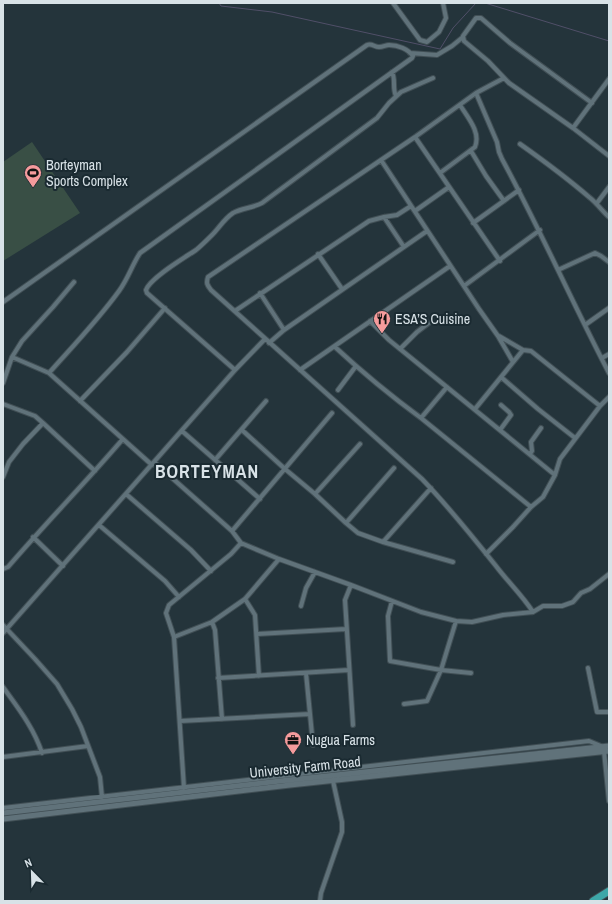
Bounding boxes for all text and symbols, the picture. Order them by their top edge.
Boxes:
place label: Borteyman Sports Complex [46,156,128,190]
sports icon: Borteyman Sports Complex [23,163,43,188]
restaurant icon: ESA’S Cuisine [372,309,392,334]
place label: ESA’S Cuisine [395,310,470,328]
district label: BORTEYMAN [155,459,259,484]
office icon: Nugua Farms [283,730,303,755]
place label: Nugua Farms [306,731,375,749]
street label: University Farm Road [248,752,362,782]
north arrow [12,852,52,892]
text: N [22,855,34,871]

